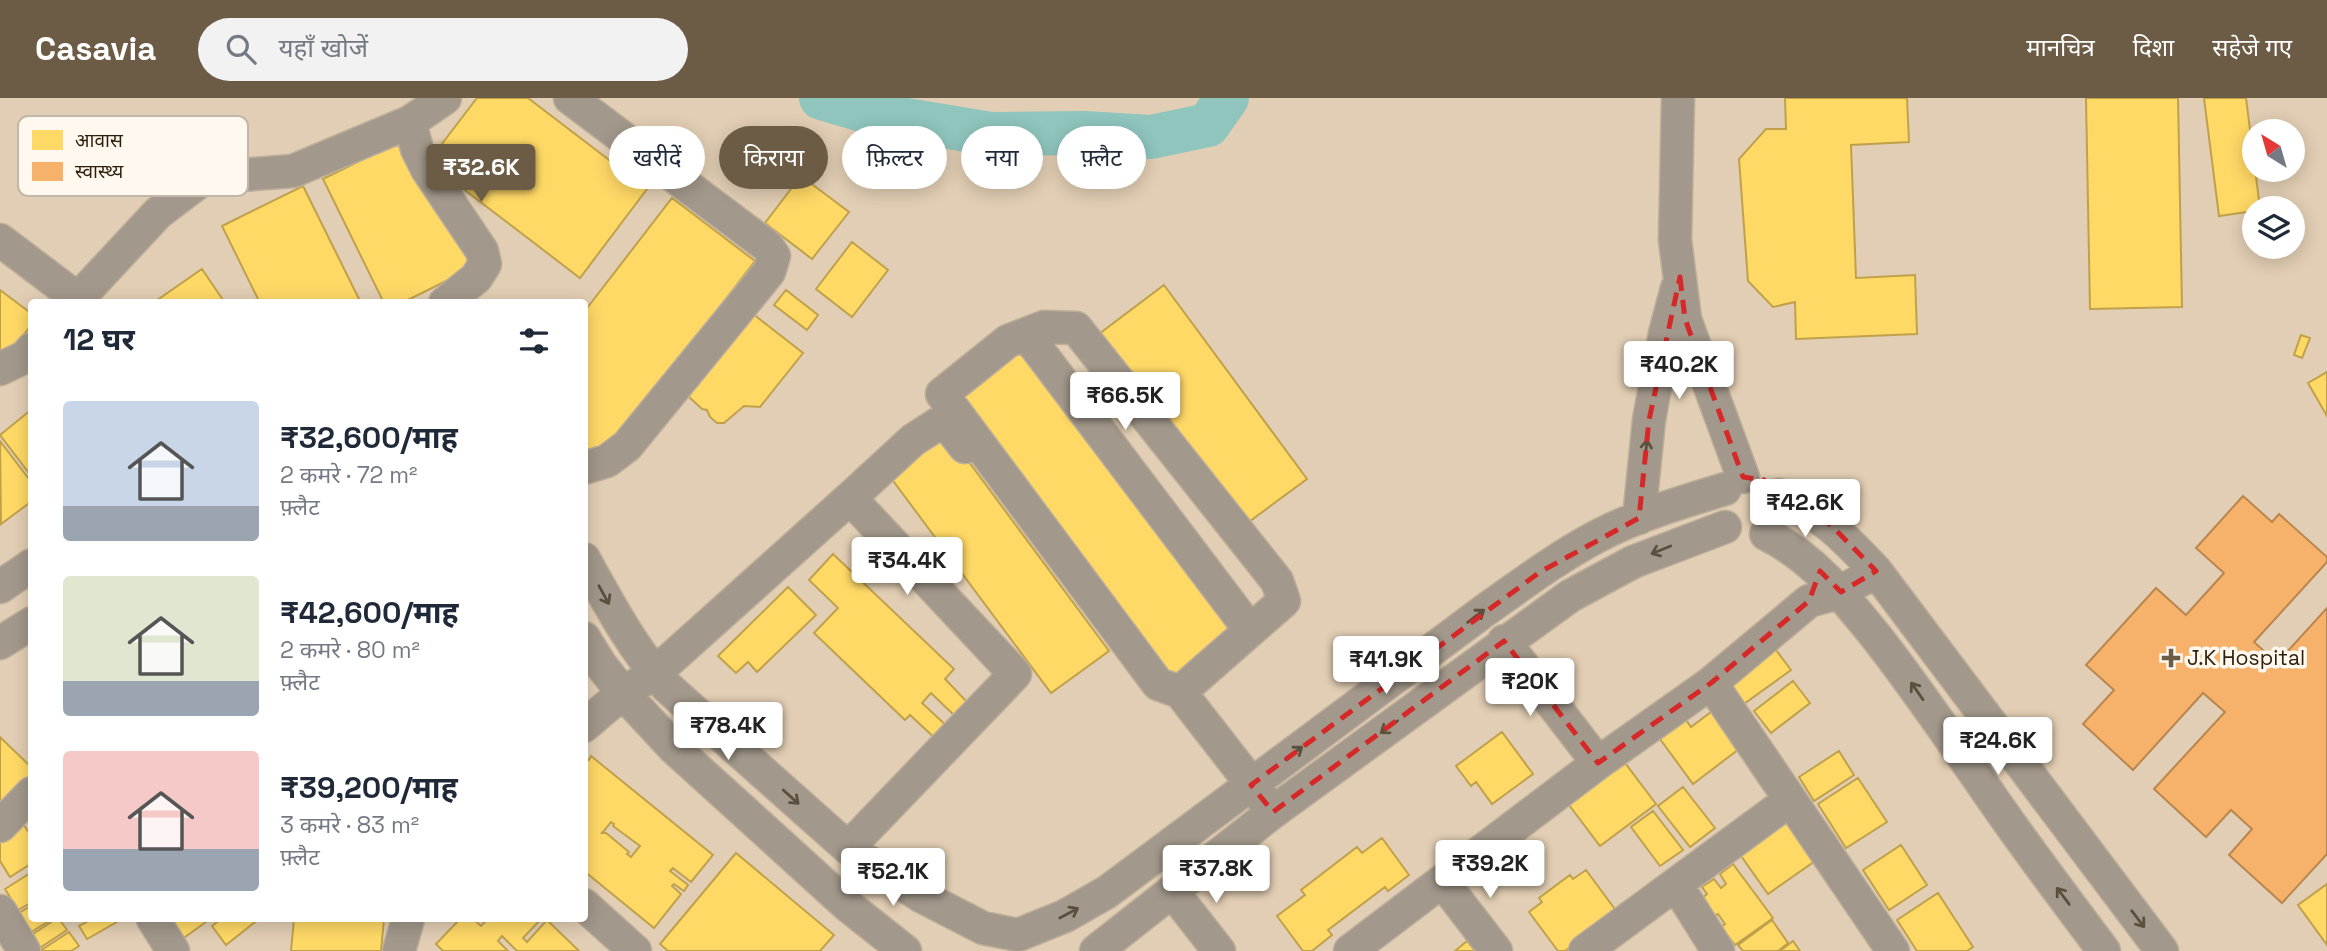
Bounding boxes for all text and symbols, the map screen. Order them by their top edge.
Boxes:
search box [198,18,688,81]
text: Casavia [35,28,156,70]
icon: search [222,30,260,68]
text: यहाँ खोजें [278,31,368,65]
text: मानचित्र [2026,32,2095,63]
text: दिशा [2133,32,2174,63]
text: सहेजे गए [2212,32,2292,63]
legend [18,116,248,196]
north arrow [2242,119,2305,182]
map controls [2242,119,2305,259]
chip: खरीदें [609,126,705,189]
chip: किराया [719,126,828,189]
chip: फ़िल्टर [842,126,947,189]
chip: नया [961,126,1043,189]
chip: फ़्लैट [1057,126,1146,189]
text: आवास [75,128,124,153]
pin: ₹32.6K [424,144,538,204]
text: ₹32.6K [442,152,520,182]
text: स्वास्थ्य [75,159,124,184]
button: layers [2242,196,2305,259]
text: 12 घर [63,320,135,359]
icon: filters [515,322,553,360]
pin: ₹40.2K [1622,342,1736,401]
text: ₹40.2K [1640,349,1718,379]
pin: ₹66.5K [1068,372,1182,432]
text: ₹66.5K [1086,380,1164,410]
text: ₹32,600/माह [280,418,458,457]
icon: home [119,429,203,513]
one-way arrow [1639,439,1652,462]
text: 2 कमरे · 72 m² [280,460,417,490]
pin: ₹42.6K [1748,480,1862,539]
text: ₹42.6K [1766,487,1844,517]
text: फ़्लैट [280,492,320,522]
pin: ₹34.4K [850,538,964,597]
text: ₹34.4K [868,545,946,575]
one-way arrow [1651,545,1672,558]
one-way arrow [597,584,611,604]
text: ₹42,600/माह [280,593,459,632]
icon: home [119,604,203,688]
one-way arrow [1466,609,1485,624]
text: 2 कमरे · 80 m² [280,635,420,665]
pin: ₹41.9K [1329,636,1443,696]
text: ₹41.9K [1349,644,1423,674]
place label: J.K Hospital [2187,644,2305,671]
marker: J.K Hospital [2161,648,2181,668]
pin: ₹20K [1489,658,1571,718]
text: ₹20K [1501,666,1559,696]
text: फ़्लैट [280,667,320,697]
one-way arrow [1910,682,1924,701]
pin: ₹78.4K [671,702,785,762]
text: ₹78.4K [690,710,766,740]
pin: ₹24.6K [1941,718,2055,777]
one-way arrow [1380,719,1398,734]
text: ₹24.6K [1959,725,2037,755]
one-way arrow [1284,745,1303,760]
text: ₹39,200/माह [280,768,458,807]
icon: home [119,779,203,863]
one-way arrow [782,789,800,805]
text: 3 कमरे · 83 m² [280,810,419,840]
pin: ₹39.2K [1433,840,1547,900]
text: फ़्लैट [280,842,320,872]
pin: ₹37.8K [1159,846,1273,905]
pin: ₹52.1K [836,848,950,908]
text: ₹39.2K [1451,848,1529,878]
text: ₹37.8K [1179,853,1253,883]
text: ₹52.1K [857,856,929,886]
one-way arrow [2055,888,2070,906]
one-way arrow [1058,906,1079,919]
one-way arrow [2131,909,2146,928]

